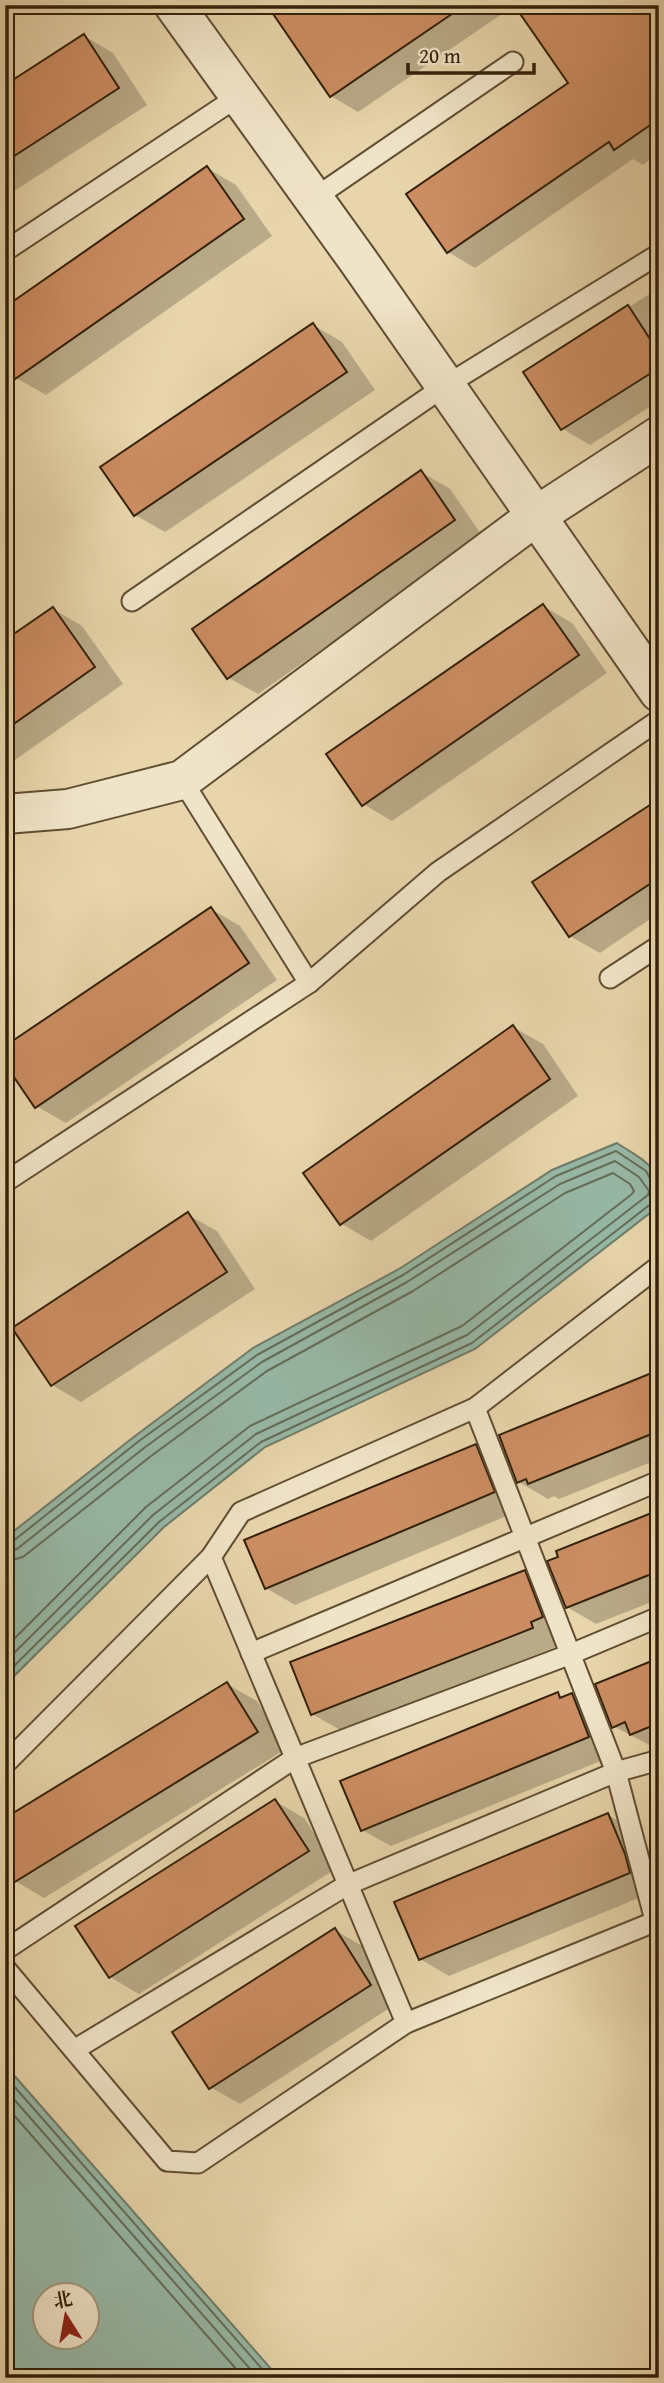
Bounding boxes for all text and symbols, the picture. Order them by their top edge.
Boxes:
scale bar [408,32,534,76]
text: 20 m [419,40,461,71]
north arrow [32,2282,102,2352]
text: 北 [51,2284,75,2315]

